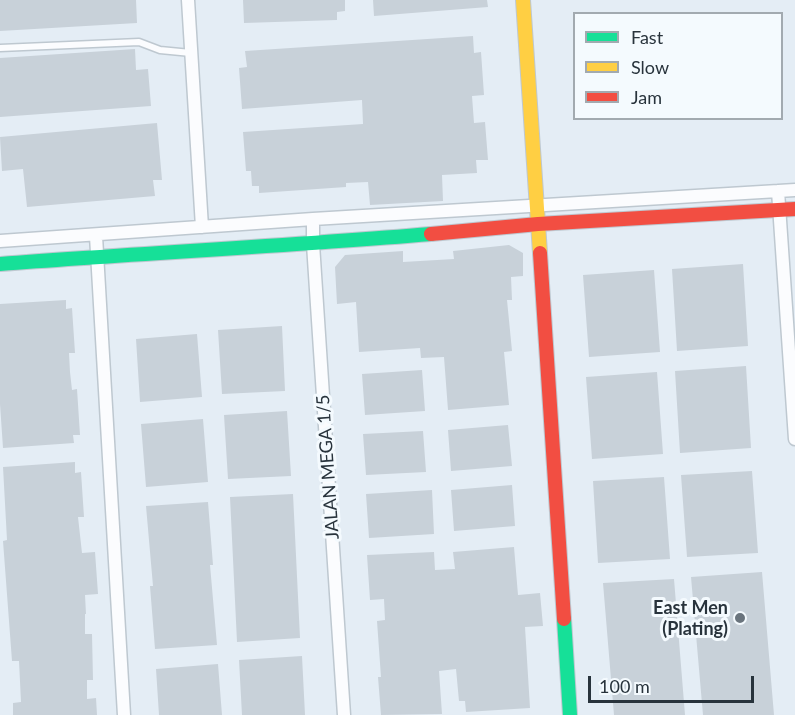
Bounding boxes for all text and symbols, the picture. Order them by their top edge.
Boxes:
legend [573,12,783,120]
text: Fast [631,26,663,48]
text: Slow [631,56,669,78]
text: Jam [631,86,662,108]
street label: JALAN MEGA 1/5 [312,394,344,540]
place label: East Men (Plating) [653,597,728,640]
marker: East Men (Plating) [733,611,747,625]
scale bar [591,664,758,702]
text: 100 m [599,675,650,697]

